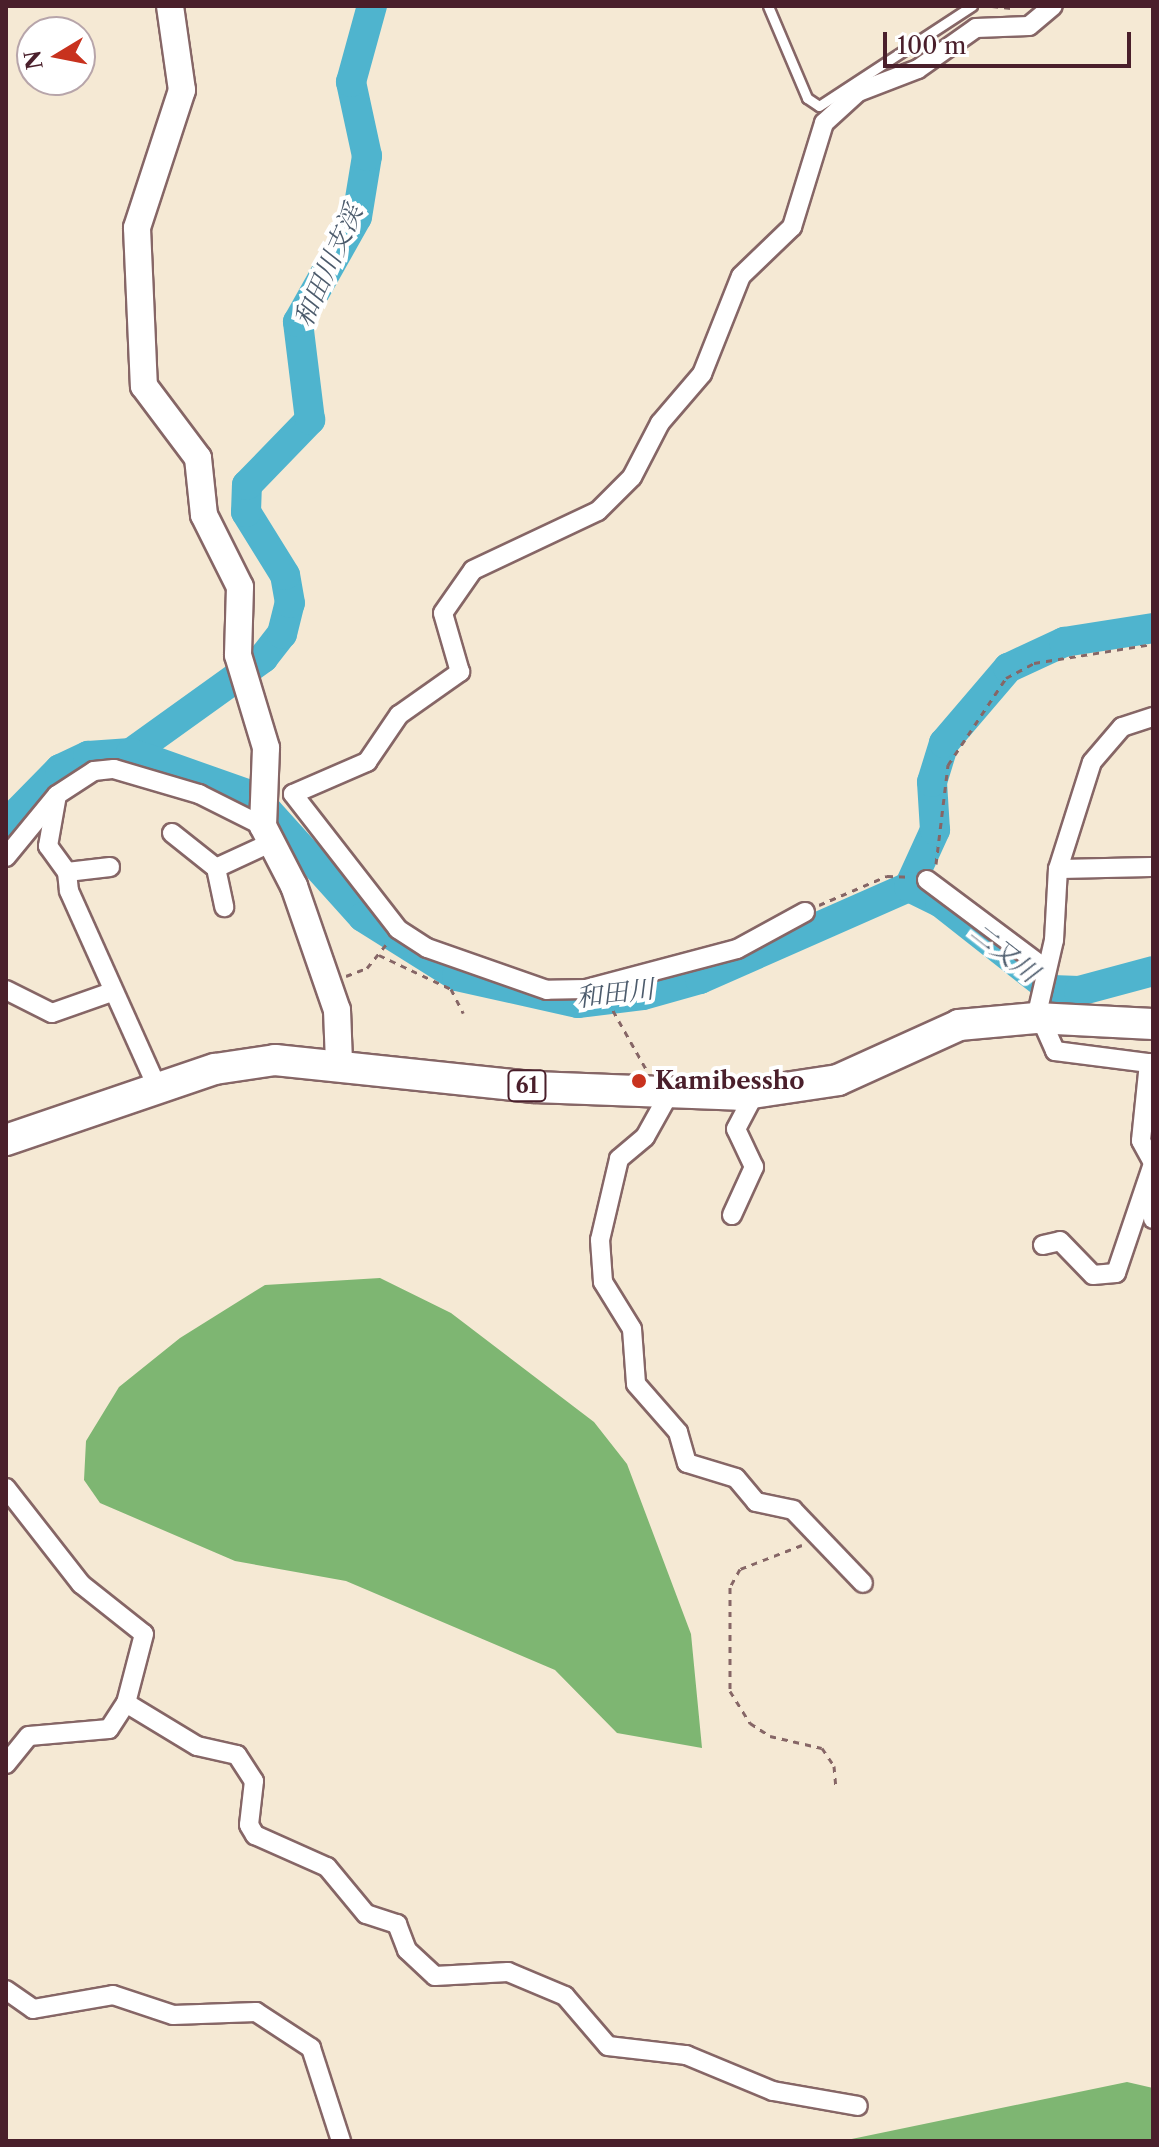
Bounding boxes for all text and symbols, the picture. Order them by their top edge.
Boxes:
north arrow [16,16,96,96]
scale bar [887,16,1135,66]
text: 100 m [897,31,966,60]
text: N [19,48,49,72]
water label: 和田川支渓 [288,200,370,332]
water label: 二又川 [964,917,1044,989]
water label: 和田川 [574,974,656,1014]
place label: Kamibessho [655,1067,804,1095]
road number: 61 [507,1068,547,1104]
marker: Kamibessho [630,1072,648,1090]

